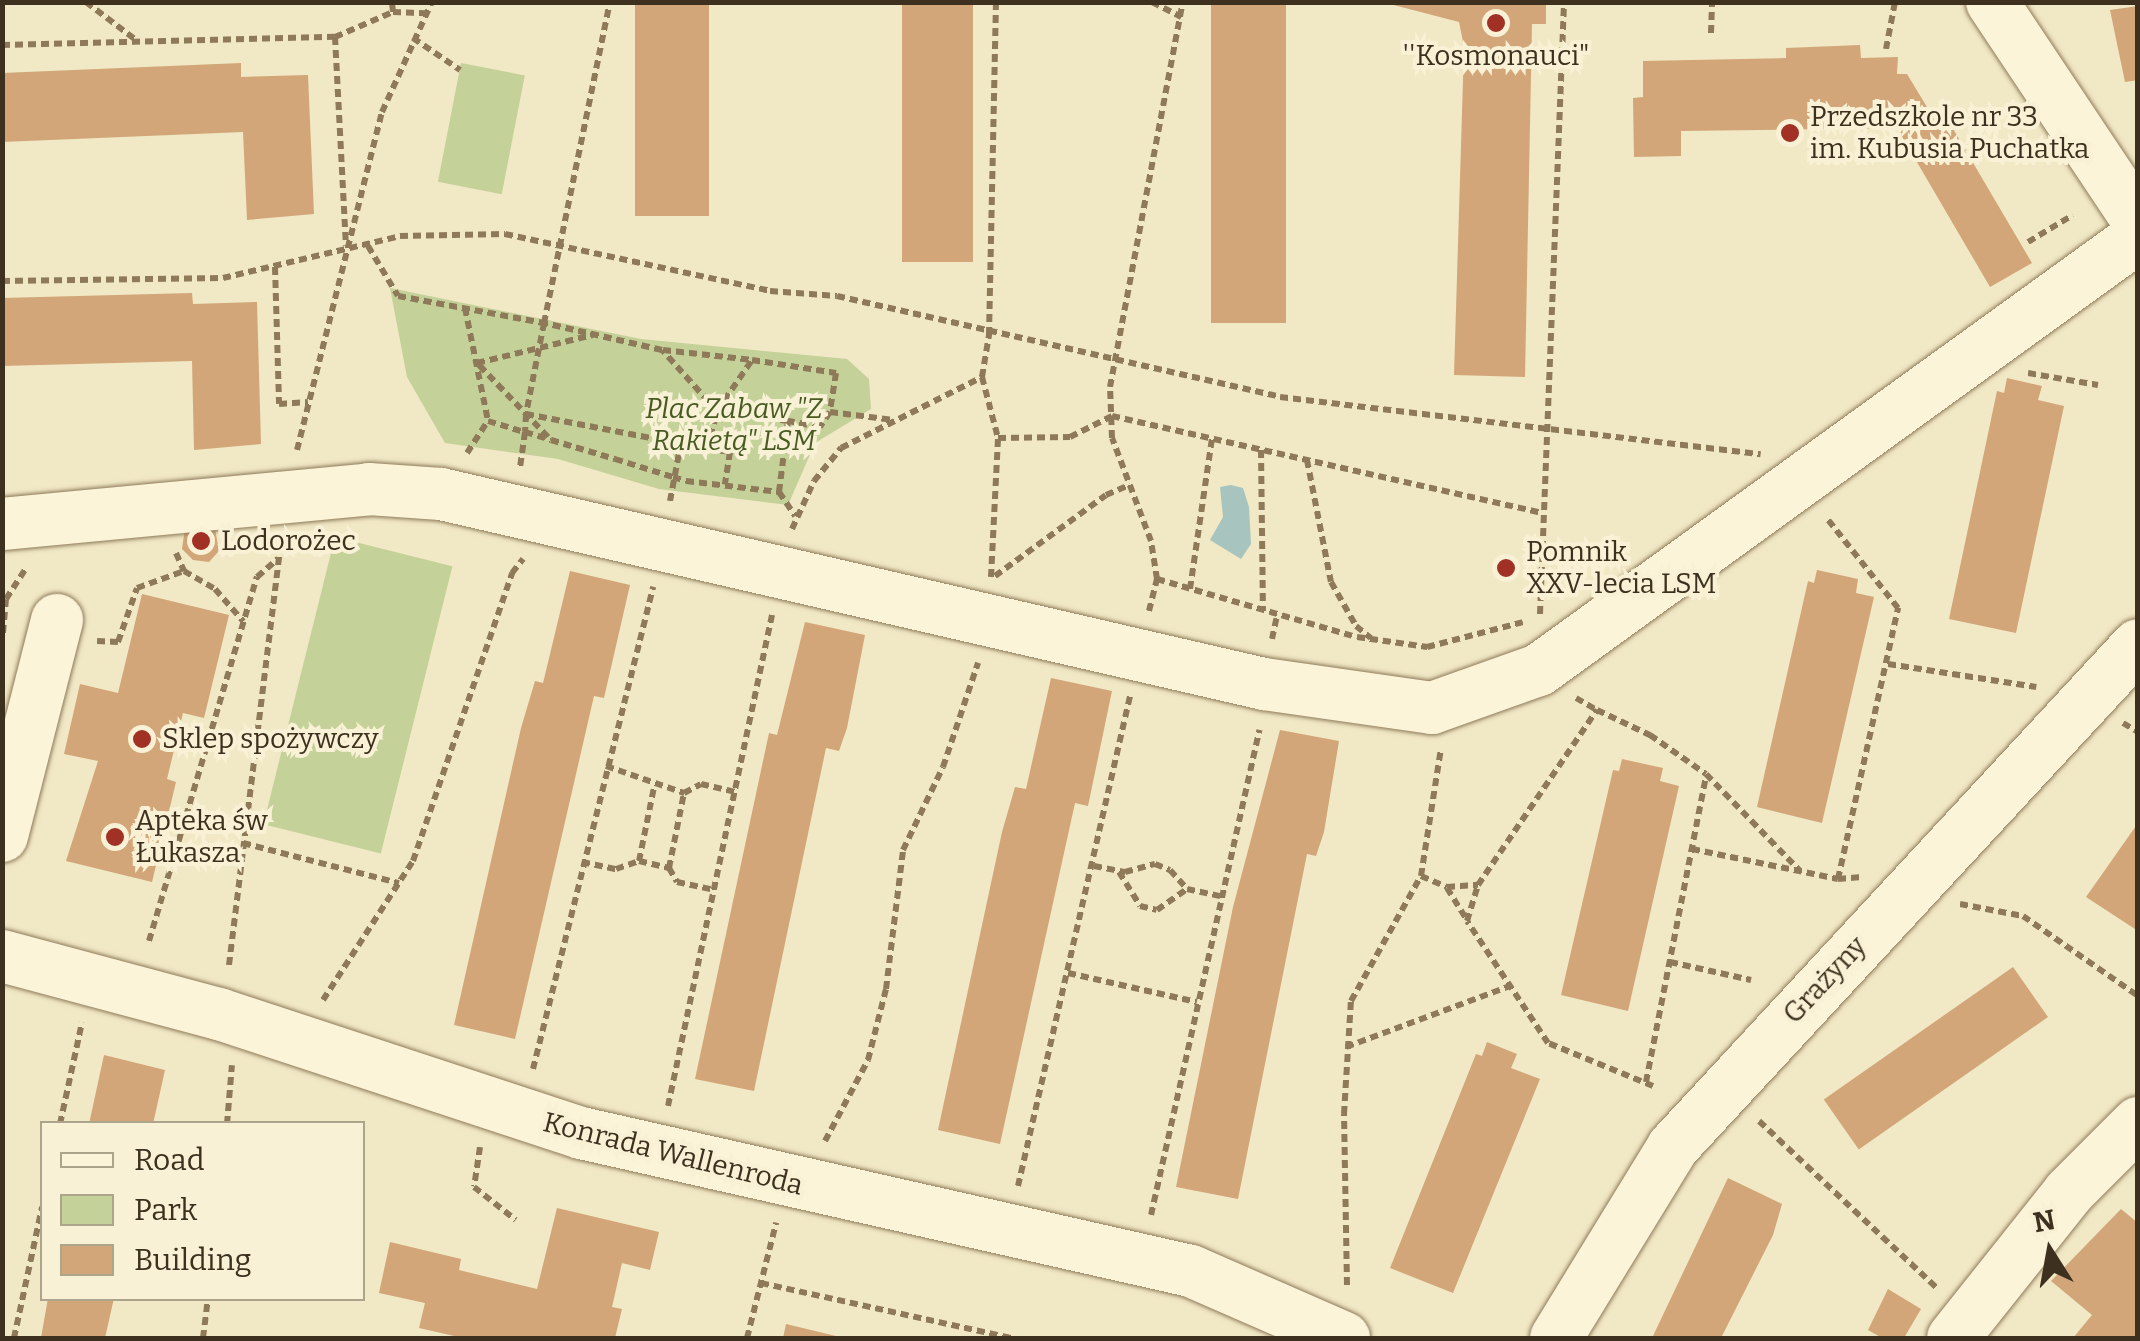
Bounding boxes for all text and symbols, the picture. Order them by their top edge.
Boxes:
marker: ''Kosmonauci" [1485,12,1507,34]
place label: ''Kosmonauci" [1403,39,1589,73]
place label: Przedszkole nr 33 im. Kubusia Puchatka [1810,100,2089,166]
marker: Przedszkole nr 33 im. Kubusia Puchatka [1779,122,1801,144]
park label: Plac Zabaw "Z Rakietą" LSM [645,392,823,458]
place label: Lodorożec [221,524,356,558]
marker: Lodorożec [190,530,212,552]
place label: Pomnik XXV-lecia LSM [1526,535,1716,601]
marker: Pomnik XXV-lecia LSM [1495,557,1517,579]
place label: Sklep spożywczy [162,722,379,756]
marker: Sklep spożywczy [131,728,153,750]
place label: Apteka św Łukasza [135,804,268,870]
marker: Apteka św Łukasza [104,826,126,848]
street label: Grażyny [1776,929,1874,1031]
street label: Konrada Wallenroda [540,1105,806,1203]
legend [40,1121,365,1301]
text: Road [134,1142,205,1178]
text: Park [134,1192,197,1228]
north arrow [2000,1201,2100,1301]
text: N [2030,1203,2058,1239]
text: Building [134,1242,252,1278]

